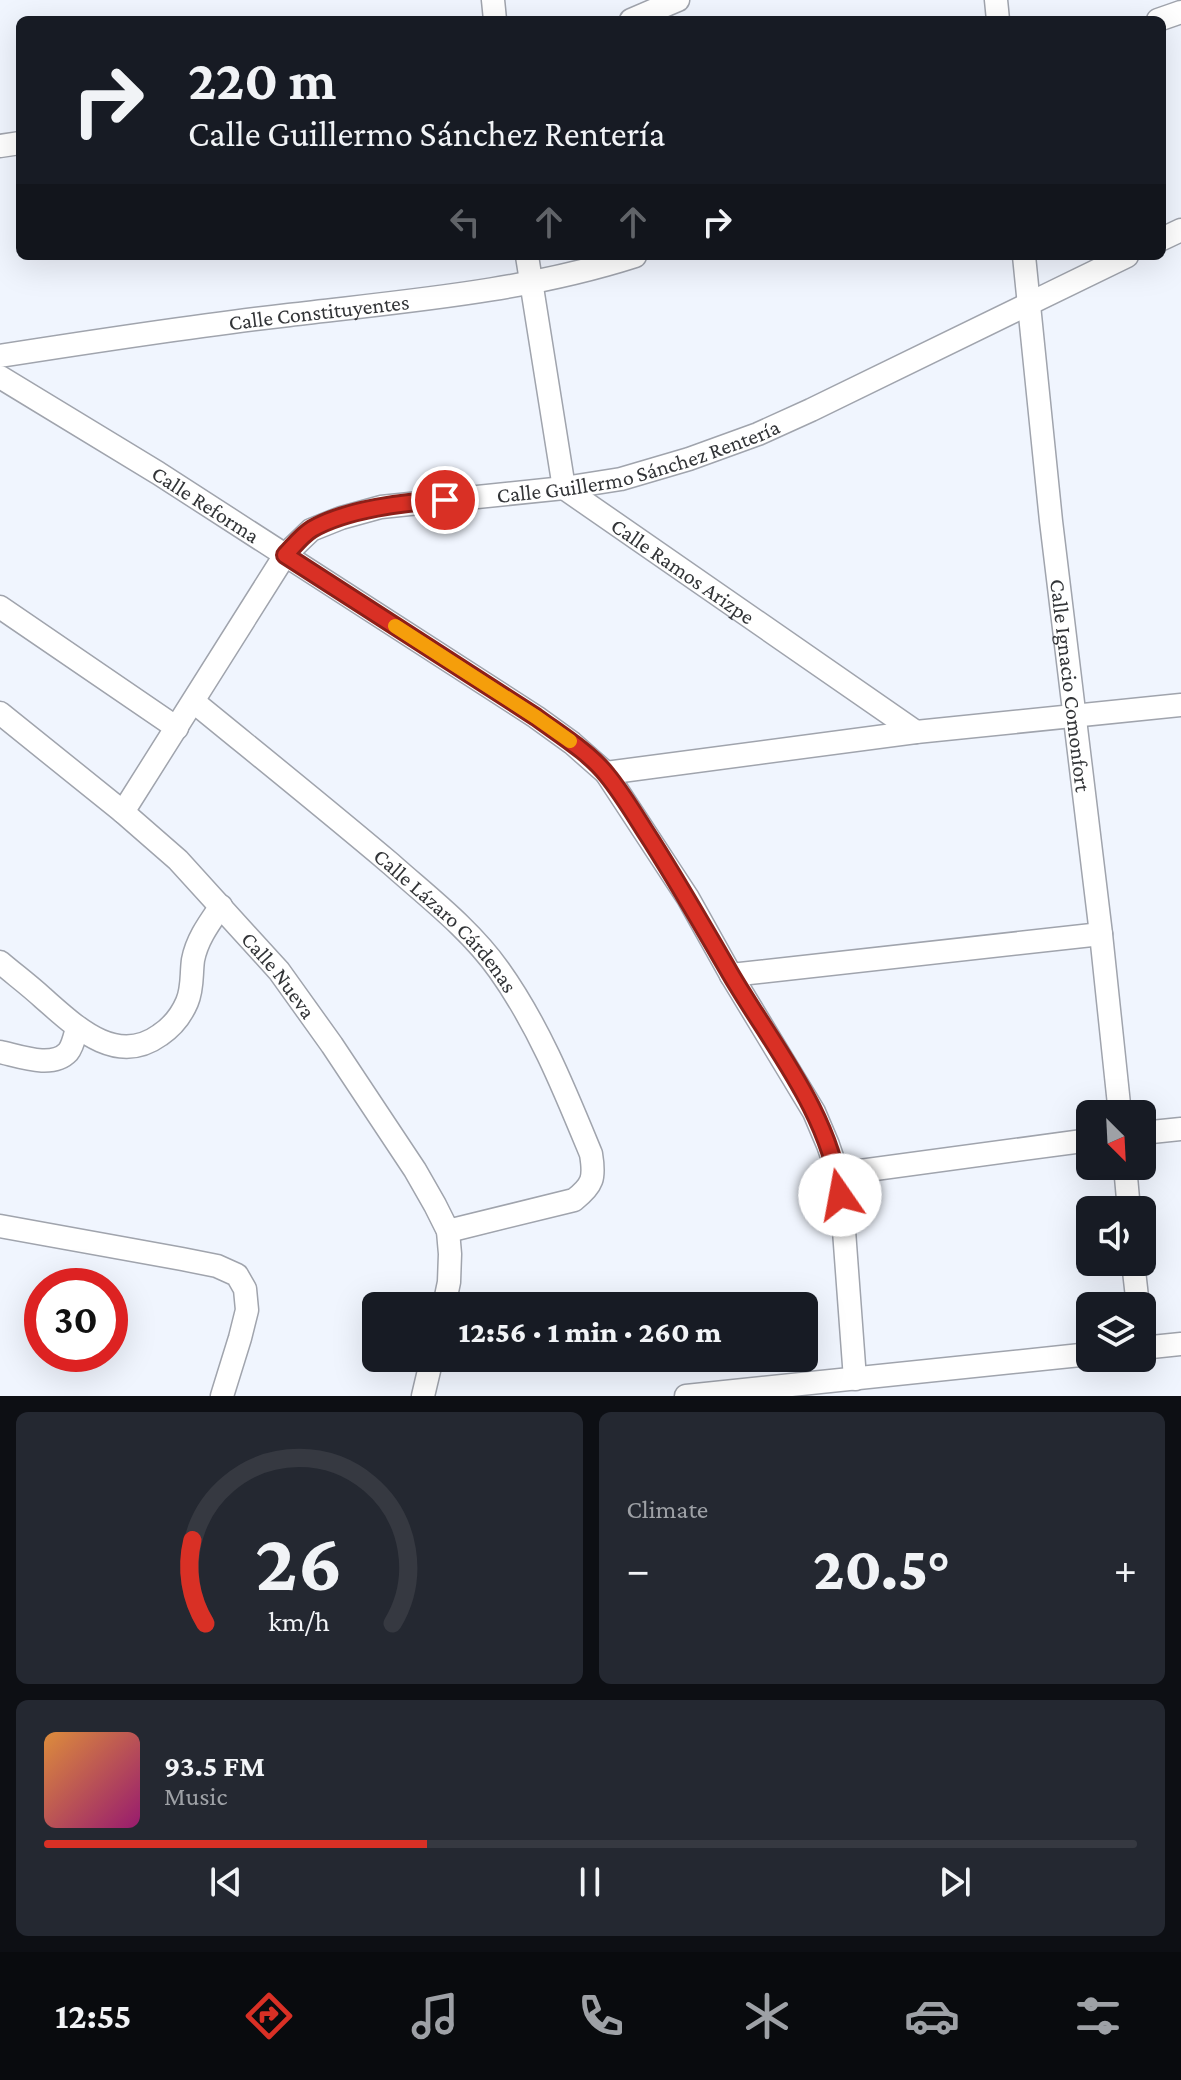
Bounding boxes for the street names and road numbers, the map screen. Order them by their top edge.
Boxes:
street label: Calle Constituyentes [227,289,411,335]
street label: Calle Guillermo Sánchez Rentería [495,413,783,507]
street label: Calle Reforma [148,460,264,548]
street label: Calle Ramos Arizpe [607,512,760,629]
street label: Calle Ignacio Comonfort [1046,578,1096,794]
street label: Calle Lázaro Cárdenas [369,843,523,997]
street label: Calle Nueva [237,926,321,1023]

